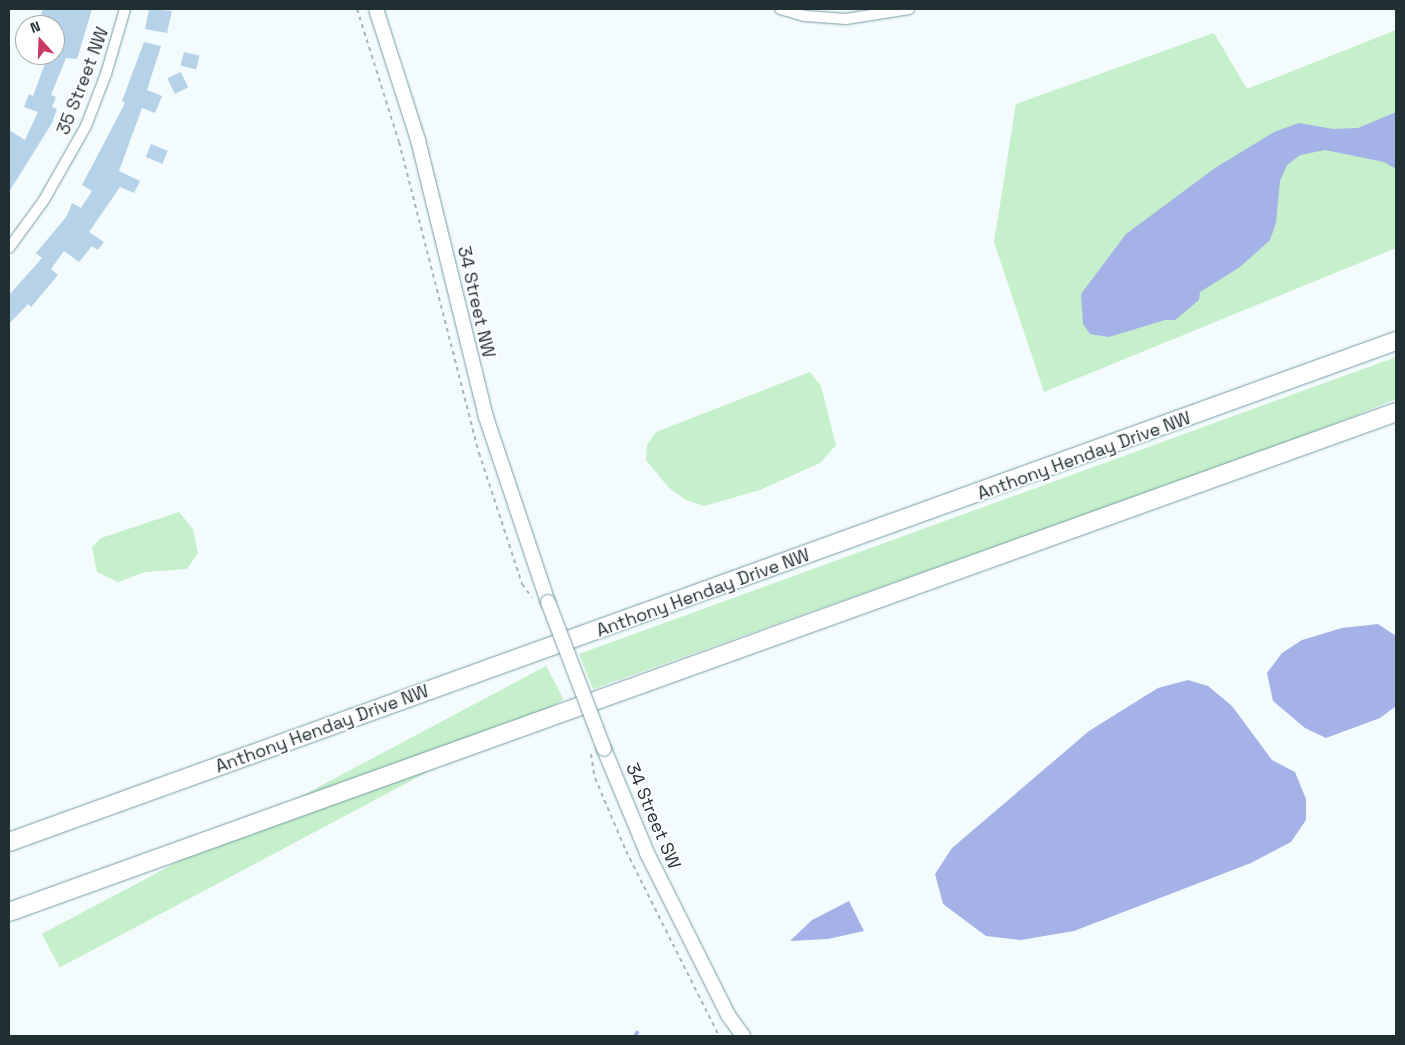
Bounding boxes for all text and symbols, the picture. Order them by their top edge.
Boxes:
north arrow [15,15,65,65]
text: N [28,17,43,37]
street label: 35 Street NW [53,24,113,138]
street label: 34 Street NW [453,244,499,360]
street label: Anthony Henday Drive NW [974,407,1194,505]
street label: Anthony Henday Drive NW [593,544,813,642]
street label: Anthony Henday Drive NW [212,680,432,778]
street label: 34 Street SW [621,760,685,872]

